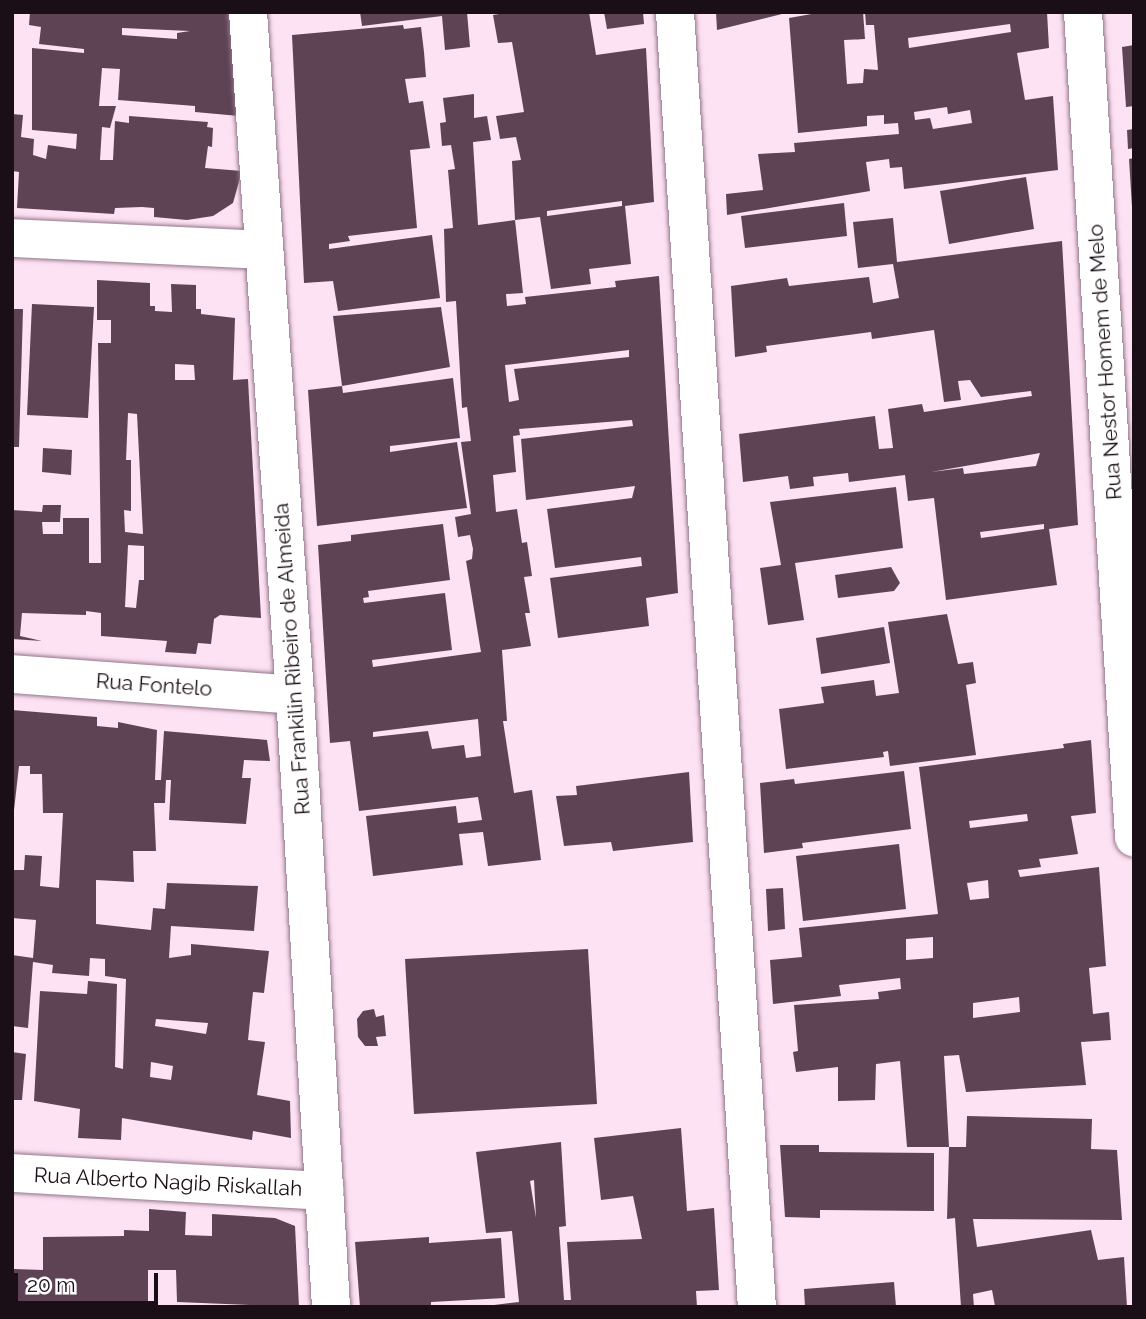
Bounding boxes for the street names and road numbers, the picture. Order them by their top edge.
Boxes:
street label: Rua Nestor Homem de Melo [1083,223,1127,501]
street label: Rua Frankilin Ribeiro de Almeida [269,502,315,816]
street label: Rua Fontelo [95,668,213,702]
street label: Rua Alberto Nagib Riskallah [33,1162,303,1202]

